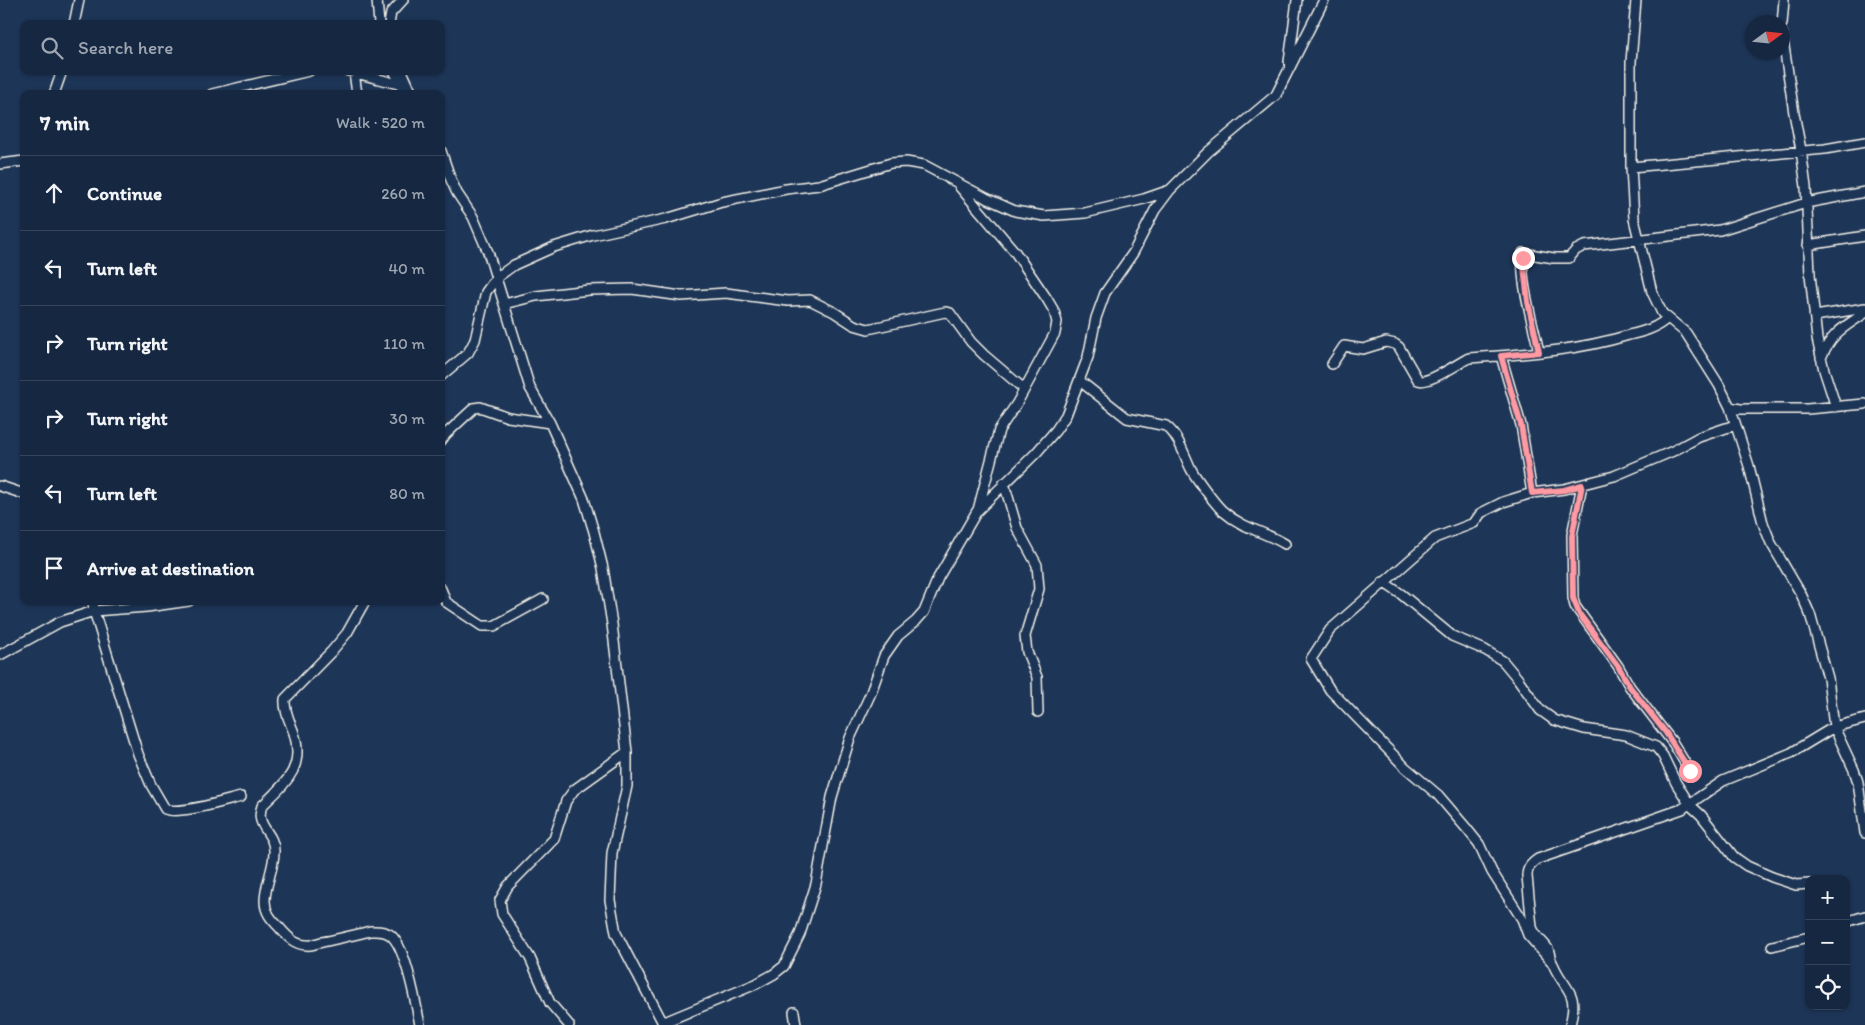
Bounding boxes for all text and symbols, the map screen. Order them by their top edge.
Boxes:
north arrow [1745,15,1790,60]
search box [20,20,445,75]
icon: search [38,34,66,62]
text: Search here [78,36,173,59]
text: 7 min [40,110,89,135]
text: Walk · 520 m [336,113,425,132]
icon: ahead [40,179,68,207]
text: Continue [87,182,162,205]
text: 260 m [381,184,425,203]
route end [1512,247,1535,270]
icon: left [40,254,68,282]
text: Turn left [87,257,157,280]
text: 40 m [388,259,425,278]
icon: right [40,329,68,357]
text: Turn right [87,332,168,355]
text: 110 m [383,334,425,353]
icon: right [40,404,68,432]
text: Turn right [87,407,168,430]
text: 30 m [389,409,425,428]
icon: left [40,479,68,507]
text: Turn left [87,482,157,505]
text: 80 m [389,484,425,503]
icon: arrive [40,554,68,582]
text: Arrive at destination [87,557,254,580]
route start [1679,760,1702,783]
map controls [1805,875,1850,1010]
button: + [1805,875,1850,920]
button: − [1805,920,1850,965]
button: locate [1805,965,1850,1010]

